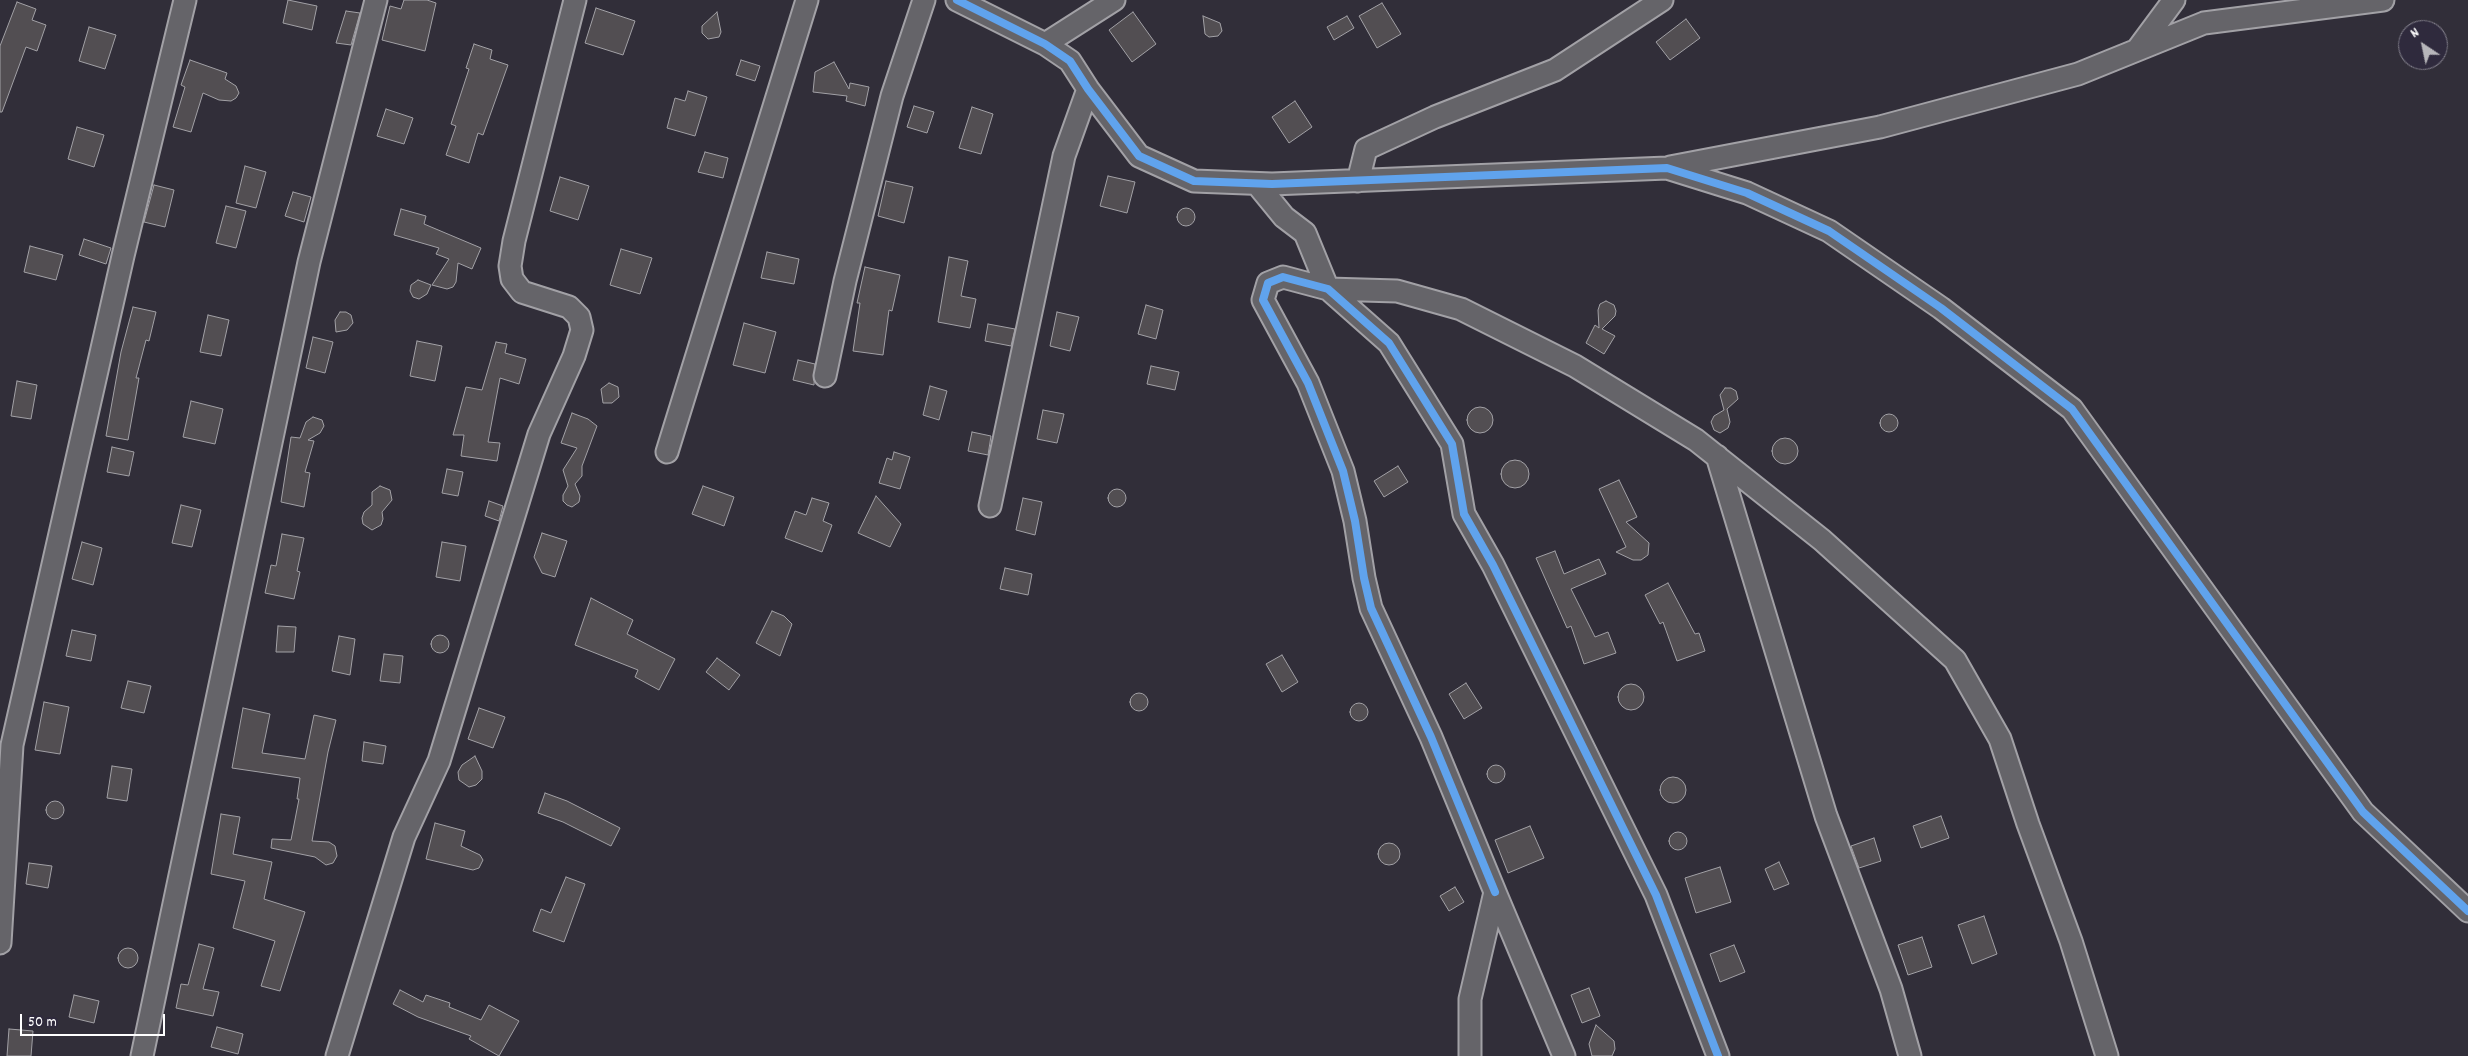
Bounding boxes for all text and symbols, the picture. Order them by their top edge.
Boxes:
north arrow [2398,20,2448,70]
text: N [2407,23,2424,44]
scale bar [22,1004,168,1036]
text: 50 m [28,1012,57,1034]

